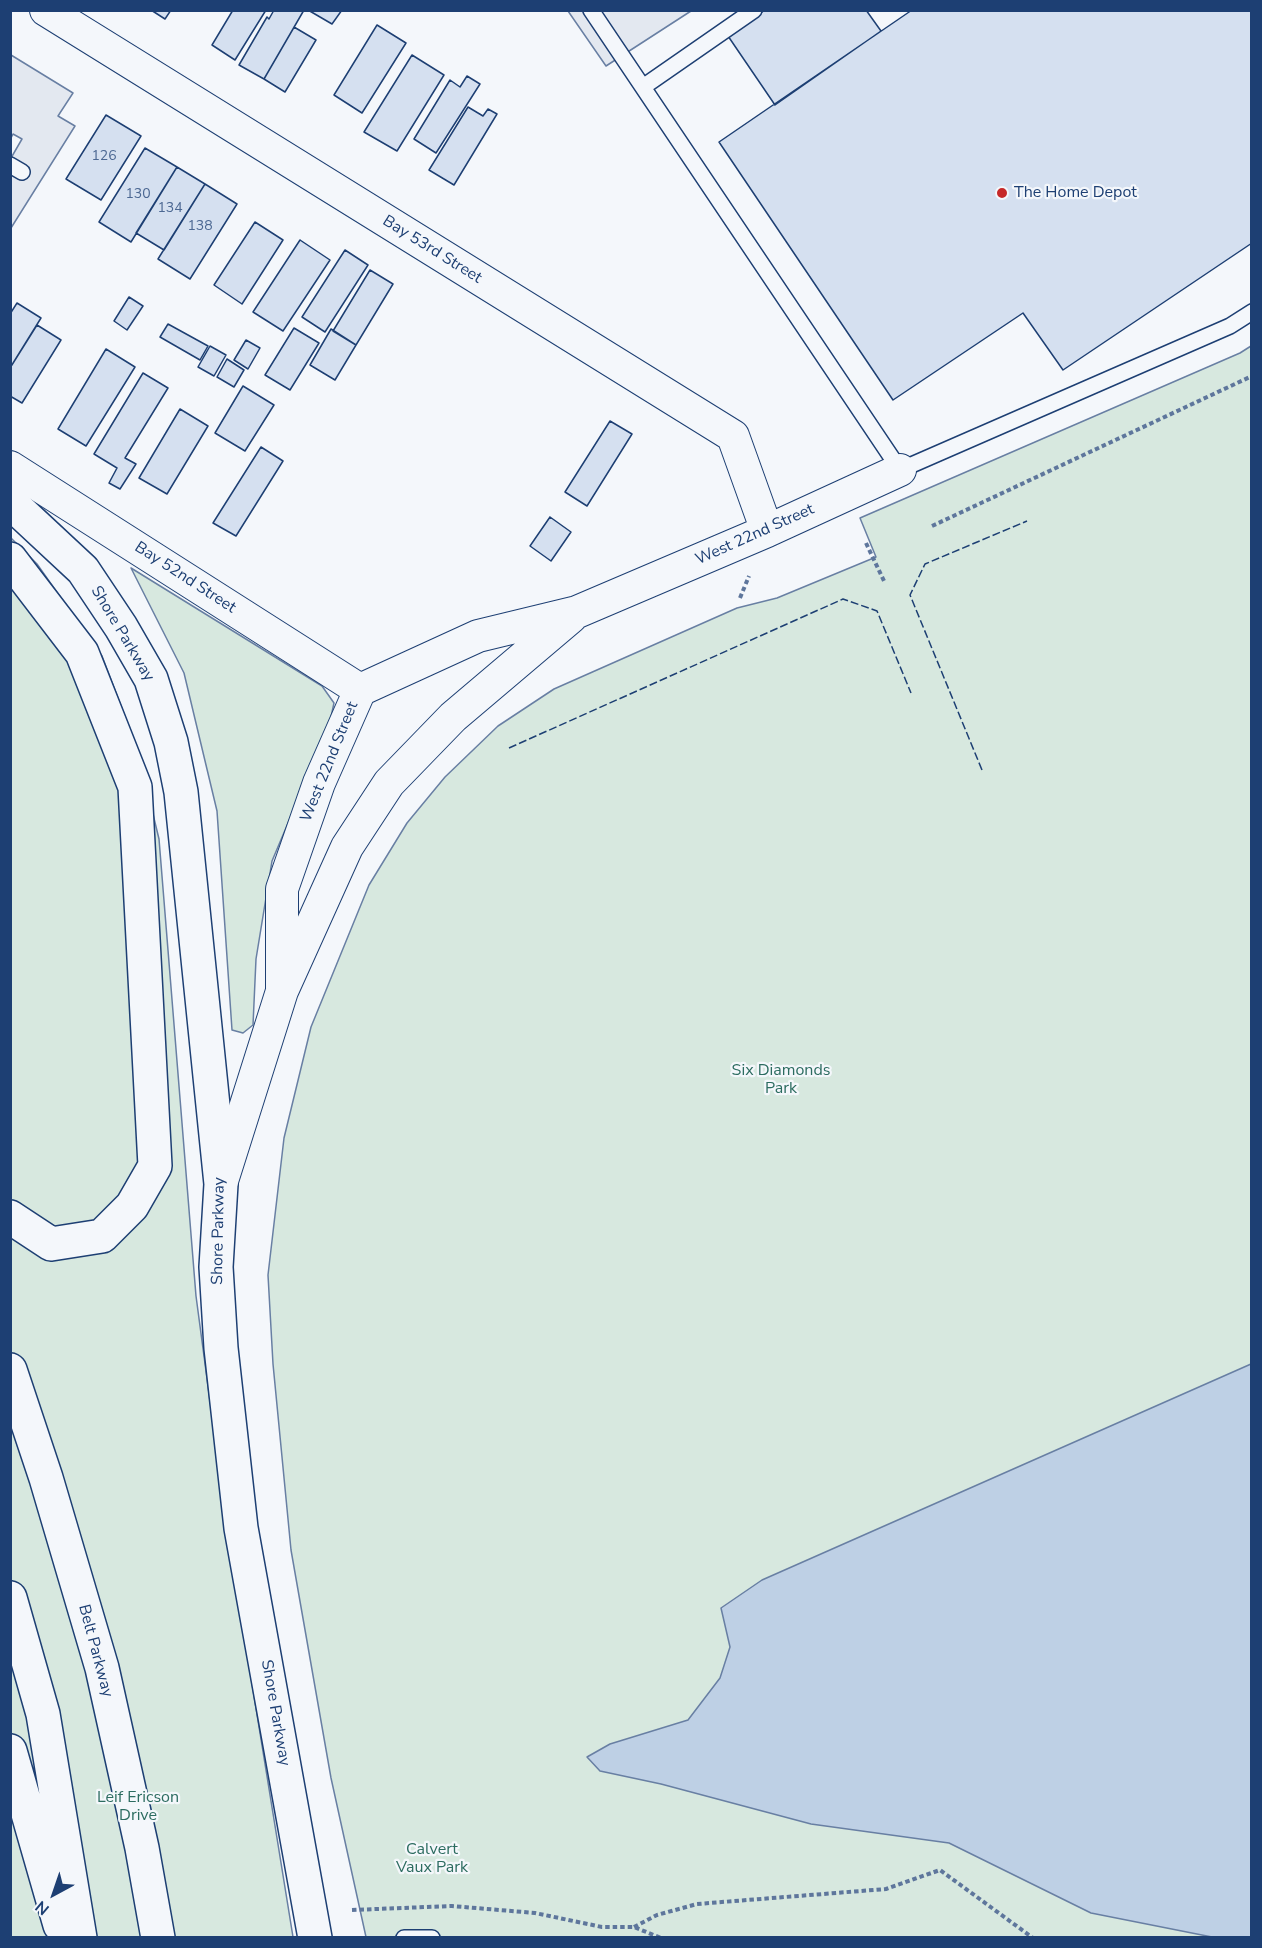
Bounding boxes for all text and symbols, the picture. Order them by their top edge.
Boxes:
house number: 126 [91,149,117,165]
place label: The Home Depot [1014,183,1137,203]
marker: The Home Depot [995,186,1009,200]
house number: 130 [125,187,151,203]
house number: 134 [157,201,183,217]
street label: Bay 53rd Street [379,212,485,288]
house number: 138 [187,219,213,235]
street label: West 22nd Street [693,500,817,570]
street label: Bay 52nd Street [131,538,239,618]
street label: Shore Parkway [86,583,158,685]
street label: West 22nd Street [297,699,363,825]
park label: Six Diamonds Park [732,1061,830,1099]
street label: Shore Parkway [208,1177,230,1285]
street label: Belt Parkway [73,1603,117,1699]
street label: Shore Parkway [256,1658,294,1768]
park label: Leif Ericson Drive [97,1788,179,1826]
park label: Calvert Vaux Park [396,1840,468,1878]
north arrow [24,1864,84,1924]
text: N [31,1896,54,1920]

